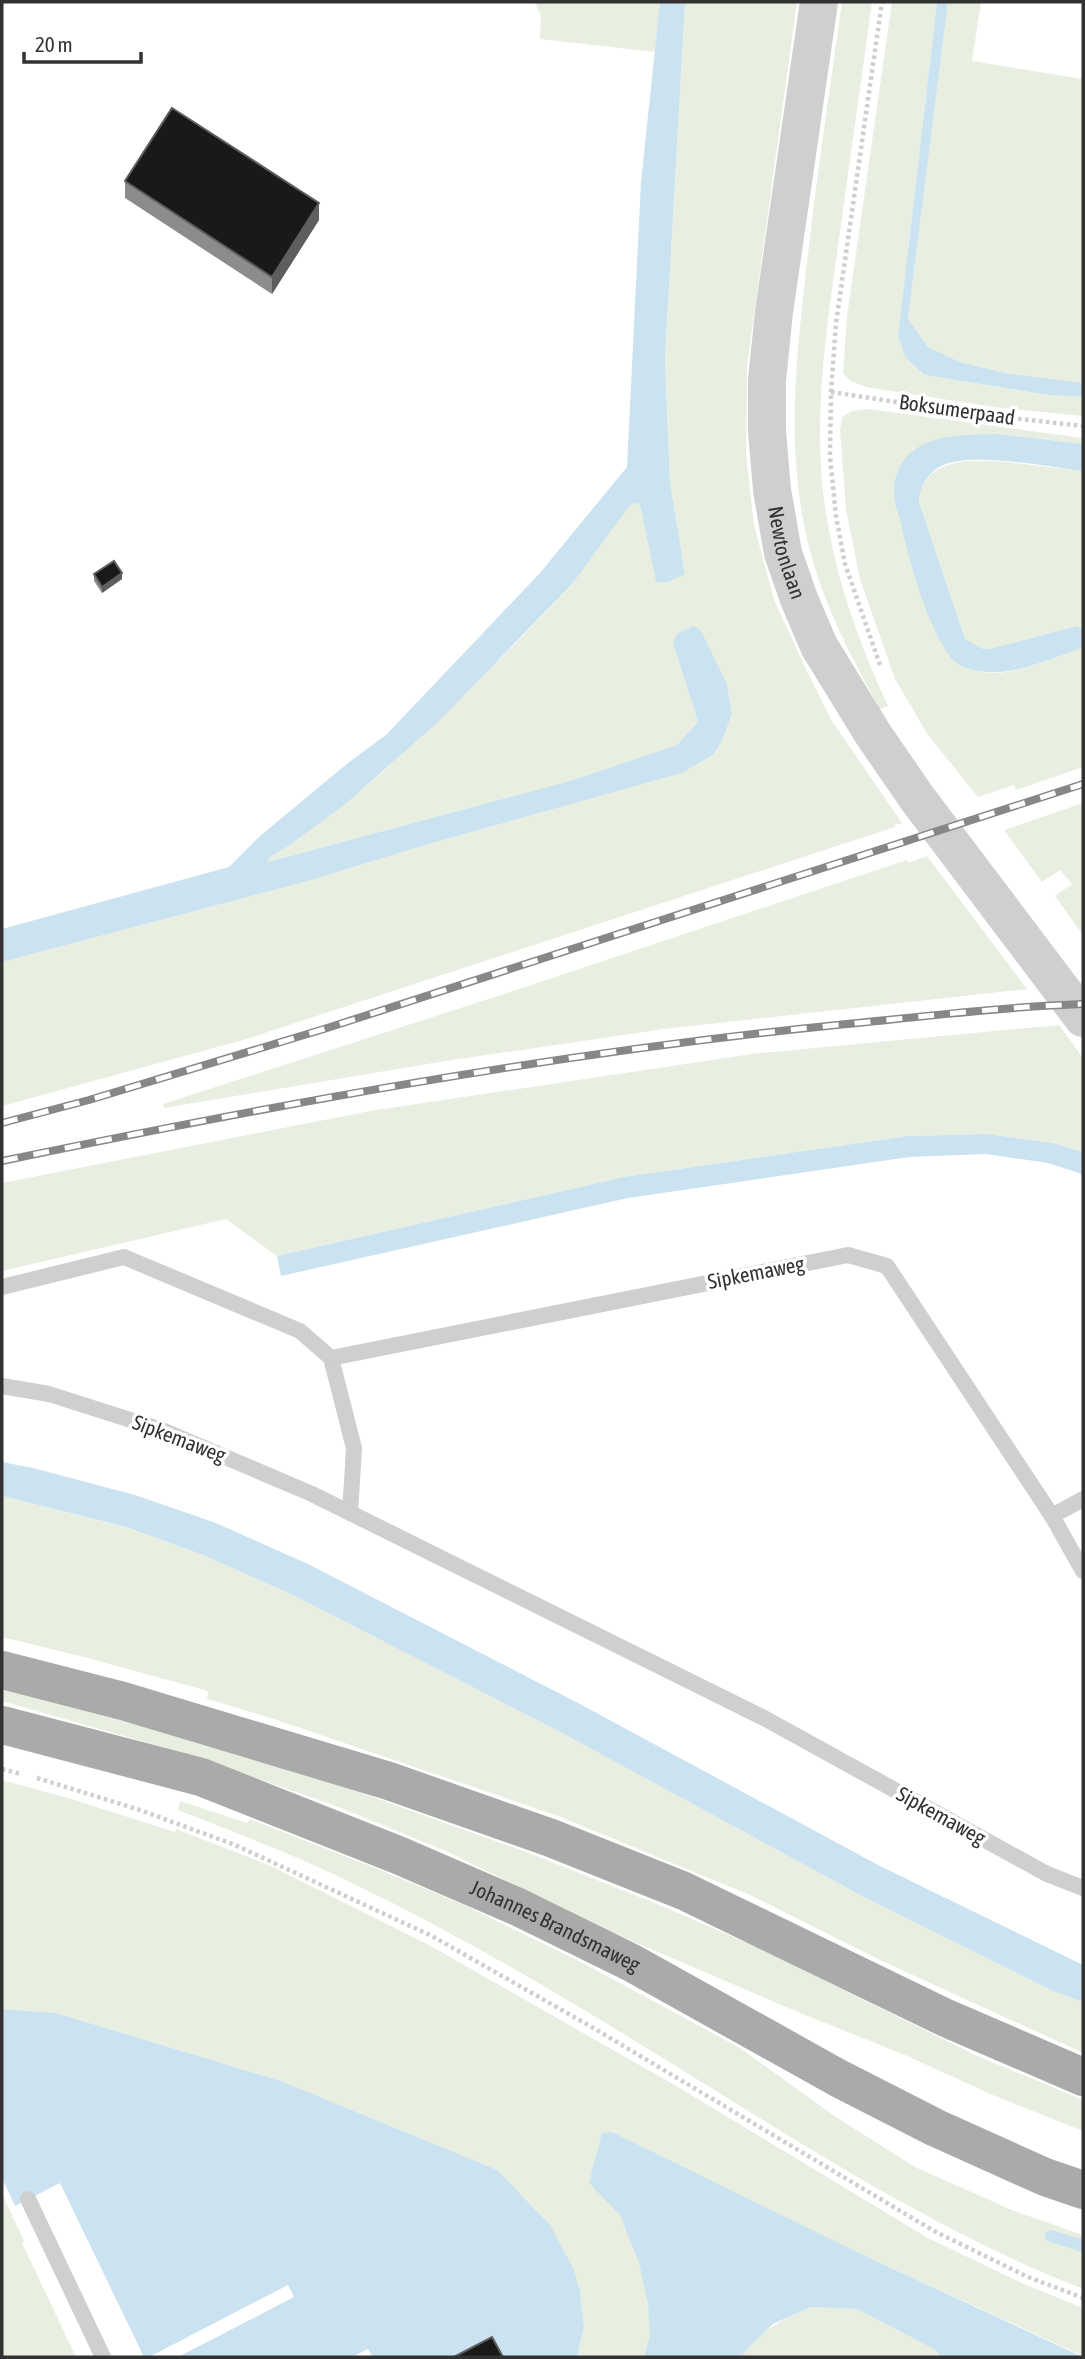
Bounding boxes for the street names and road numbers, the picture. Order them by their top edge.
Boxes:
street label: Boksumerpaad [898,389,1017,429]
street label: Newtonlaan [764,504,811,602]
street label: Sipkemaweg [706,1251,806,1293]
street label: Sipkemaweg [129,1409,229,1467]
street label: Sipkemaweg [893,1781,990,1849]
street label: Johannes Brandsmaweg [467,1875,645,1976]

